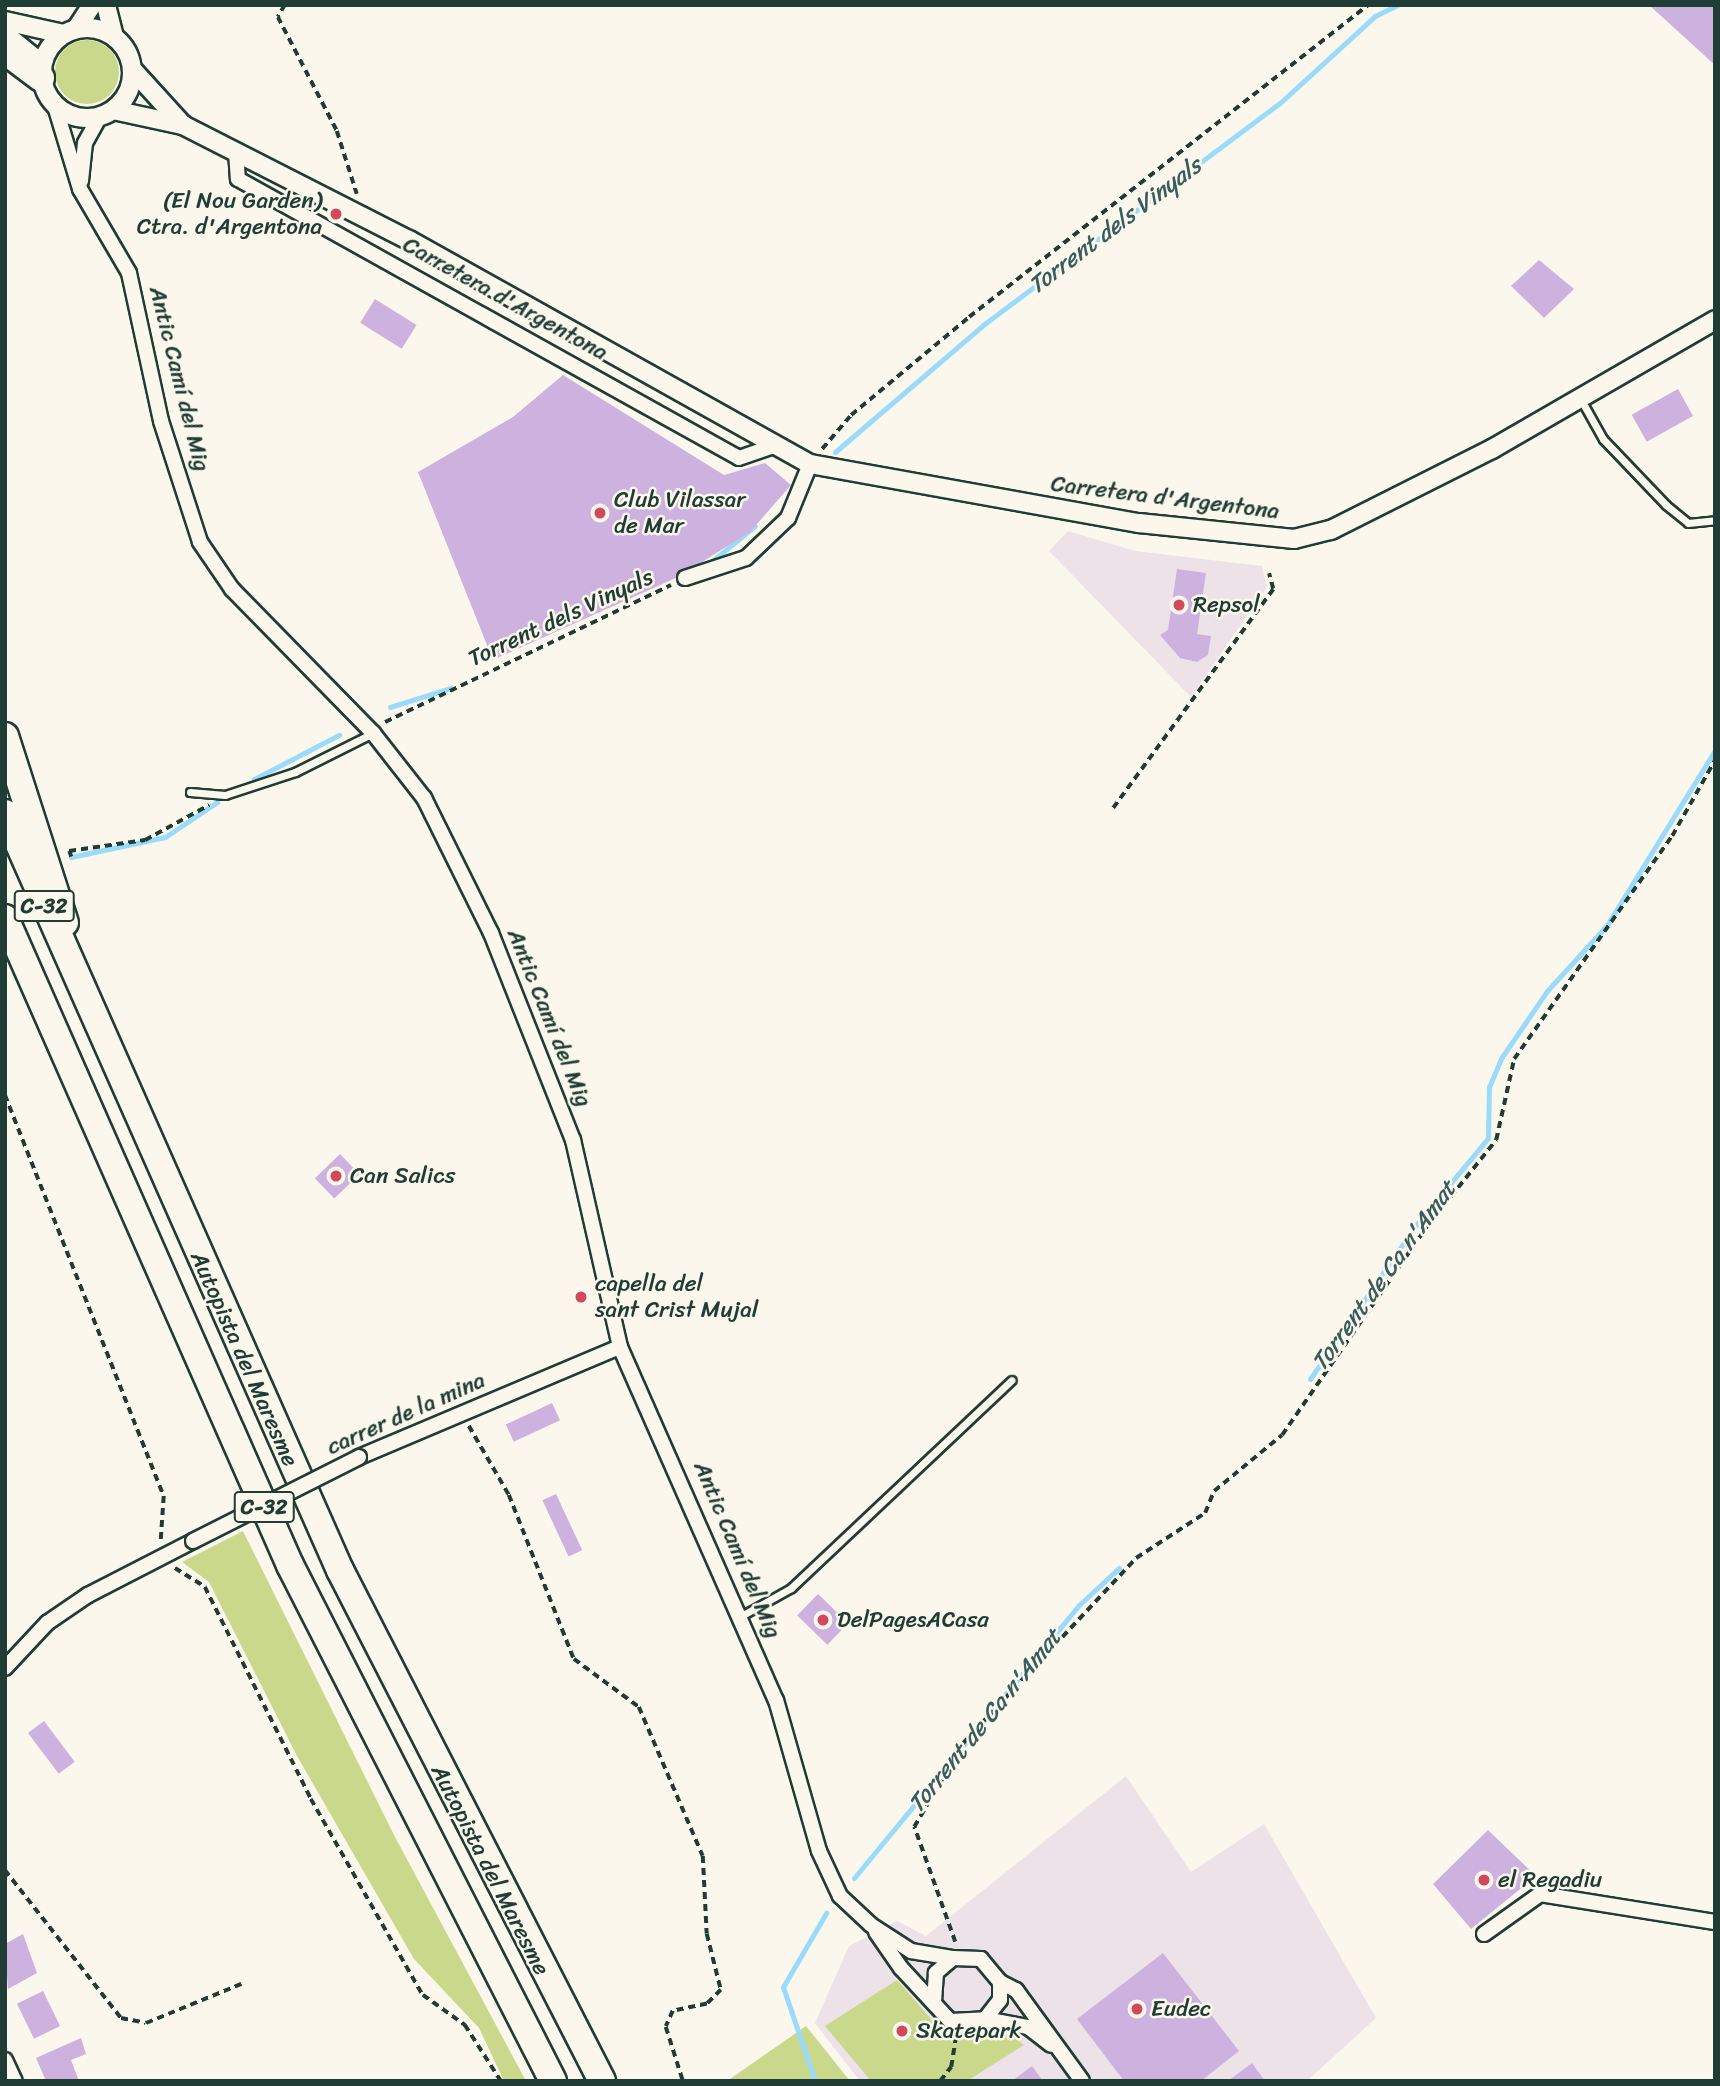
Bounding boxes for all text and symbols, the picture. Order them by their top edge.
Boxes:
water label: Torrent dels Vinyals [1023,152,1207,300]
place label: (El Nou Garden) Ctra. d'Argentona [137,187,322,241]
marker: (El Nou Garden) Ctra. d'Argentona [328,206,344,222]
street label: Carretera d'Argentona [397,231,613,367]
street label: Antic Camí del Mig [143,283,215,475]
street label: Carretera d'Argentona [1049,470,1281,526]
place label: Club Vilassar de Mar [614,486,745,540]
marker: Club Vilassar de Mar [592,505,608,521]
street label: Torrent dels Vinyals [464,563,658,673]
place label: Repsol [1193,591,1260,619]
marker: Repsol [1171,597,1187,613]
road number: C-32 [12,888,76,923]
street label: Antic Camí del Mig [501,925,597,1111]
place label: Can Salics [350,1162,454,1190]
marker: Can Salics [328,1168,344,1184]
water label: Torrent de Ca n'Amat [1305,1176,1463,1376]
street label: Autopista del Maresme [184,1247,304,1471]
place label: capella del sant Crist Mujal [595,1270,757,1324]
marker: capella del sant Crist Mujal [573,1289,589,1305]
street label: carrer de la mina [322,1367,490,1461]
street label: Antic Camí del Mig [687,1457,787,1643]
road number: C-32 [232,1490,296,1524]
place label: DelPagesACasa [837,1606,989,1634]
marker: DelPagesACasa [815,1612,831,1628]
water label: Torrent de Ca n'Amat [902,1624,1068,1818]
street label: Autopista del Maresme [425,1760,555,1980]
place label: el Regadiu [1498,1866,1602,1894]
marker: el Regadiu [1476,1872,1492,1888]
place label: Eudec [1151,1995,1212,2023]
marker: Eudec [1129,2001,1145,2017]
place label: Skatepark [916,2017,1021,2045]
marker: Skatepark [894,2023,910,2039]

